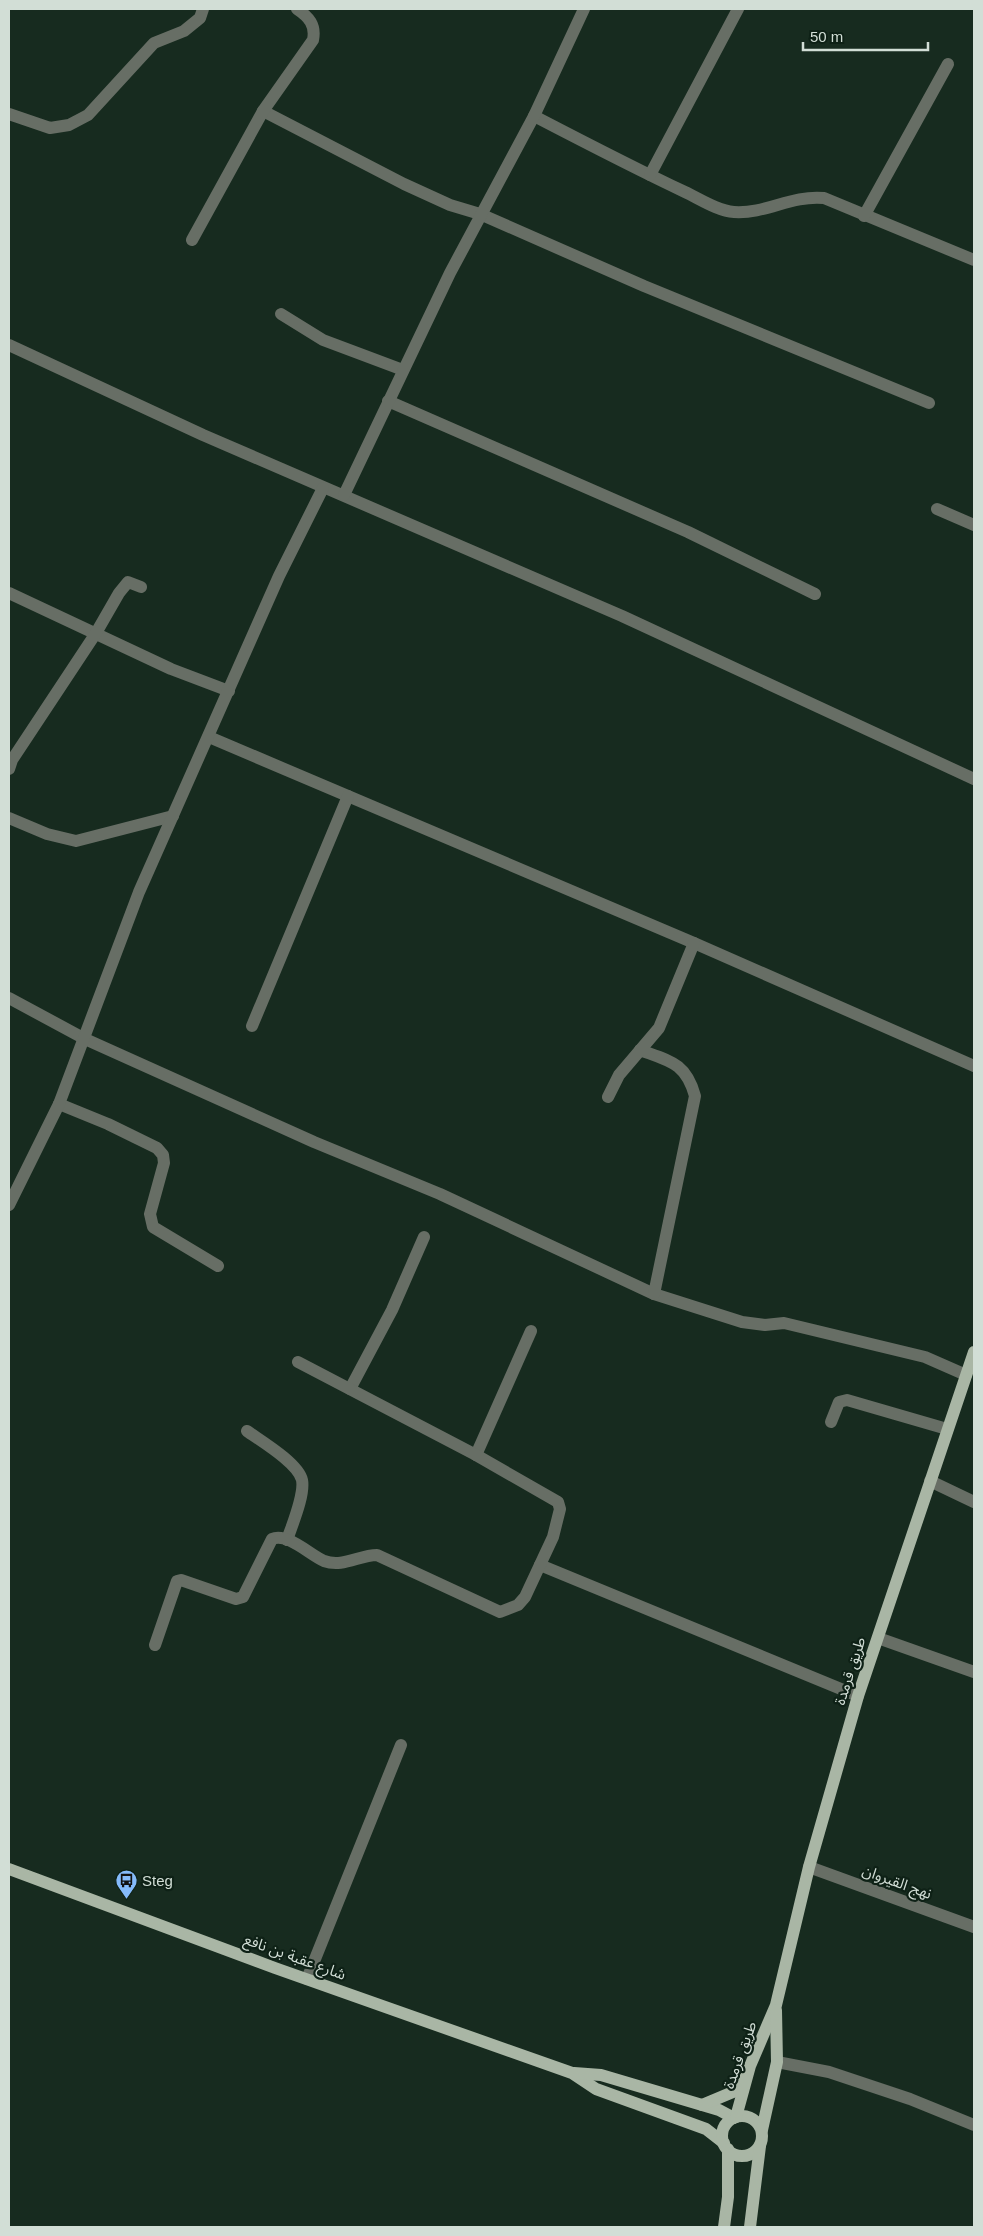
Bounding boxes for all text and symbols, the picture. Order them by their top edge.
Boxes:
scale bar [803,20,928,52]
text: 50 m [810,28,843,45]
street label: طريق قرمدة [831,1635,870,1708]
street label: نهج القيروان [859,1861,934,1906]
bus stop icon: Steg [114,1869,138,1900]
place label: Steg [142,1872,173,1889]
street label: شارع عقبة بن نافع [241,1930,349,1987]
street label: طريق قرمدة [720,2019,761,2092]

